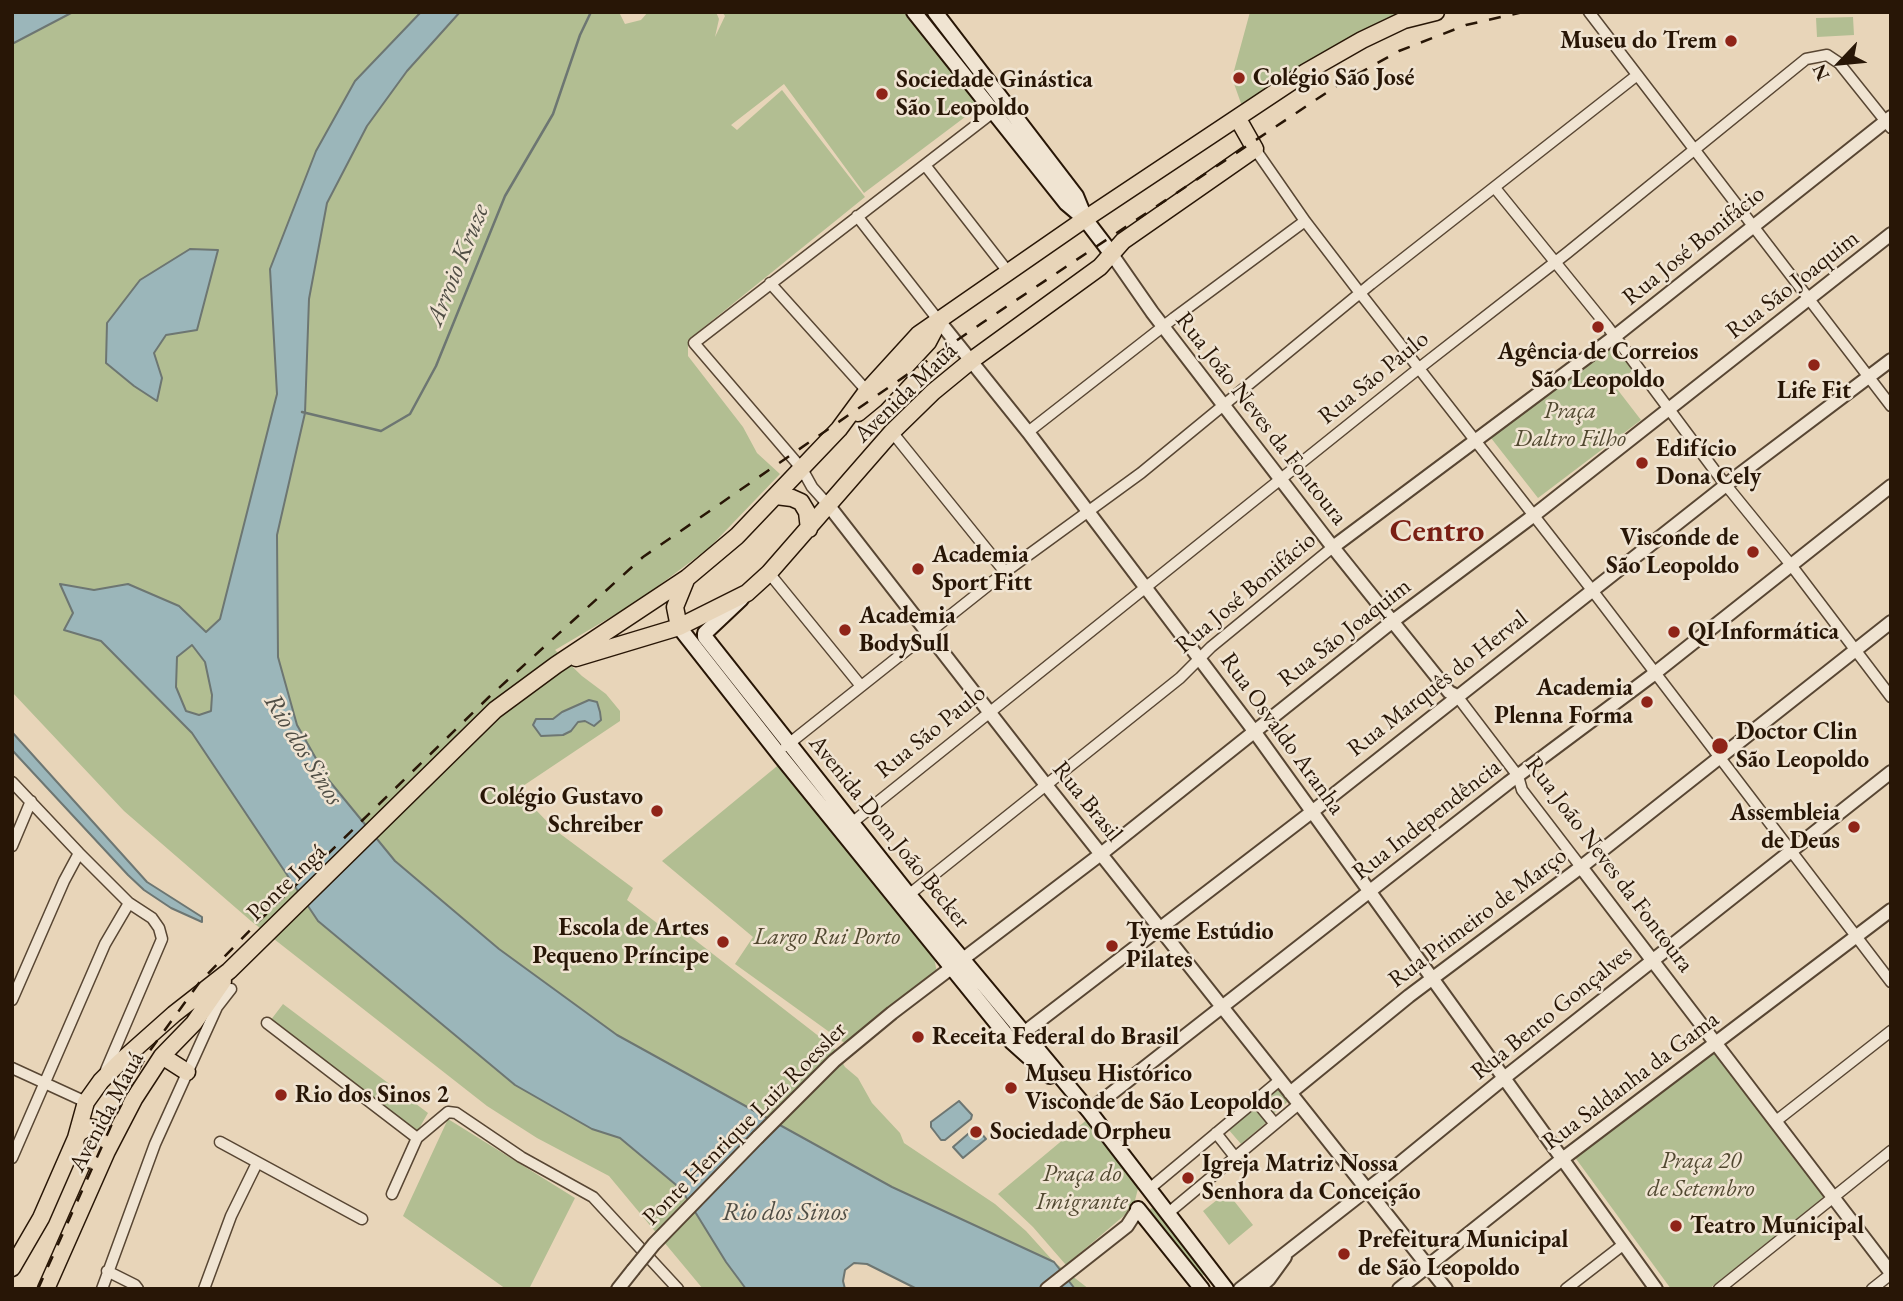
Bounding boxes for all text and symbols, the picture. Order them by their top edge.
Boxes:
place label: Museu do Trem [1560,27,1717,55]
north arrow [1805,28,1875,98]
marker: Museu do Trem [1723,33,1739,49]
text: N [1806,60,1835,85]
place label: Colégio São José [1253,64,1414,92]
place label: Sociedade Ginástica São Leopoldo [896,66,1093,122]
marker: Colégio São José [1231,70,1247,86]
marker: Sociedade Ginástica São Leopoldo [874,86,890,102]
street label: Rua José Bonifácio [1617,180,1771,312]
water label: Arroio Kruze [419,199,497,331]
street label: Rua São Joaquim [1721,224,1865,346]
street label: Rua João Neves da Fontoura [1169,307,1353,531]
marker: Agência de Correios São Leopoldo [1590,319,1606,335]
street label: Rua São Paulo [1313,325,1435,431]
street label: Avenida Mauá [848,337,964,449]
place label: Agência de Correios São Leopoldo [1498,338,1698,394]
marker: Life Fit [1806,357,1822,373]
place label: Life Fit [1777,377,1851,405]
park label: Praça Daltro Filho [1514,397,1626,453]
place label: Edifício Dona Cely [1656,435,1761,491]
marker: Edifício Dona Cely [1634,455,1650,471]
district label: Centro [1390,513,1484,551]
place label: Visconde de São Leopoldo [1606,524,1739,580]
street label: Rua José Bonifácio [1170,526,1322,660]
place label: Academia Sport Fitt [932,541,1032,597]
marker: Visconde de São Leopoldo [1745,544,1761,560]
marker: Academia Sport Fitt [910,561,926,577]
street label: Rua São Joaquim [1273,572,1417,694]
place label: Academia BodySull [859,602,956,658]
street label: Rua Marquês do Herval [1342,605,1534,763]
place label: QI Informática [1688,618,1839,646]
marker: Academia BodySull [837,622,853,638]
marker: QI Informática [1666,624,1682,640]
street label: Rua Osvaldo Aranha [1214,647,1350,821]
place label: Academia Plenna Forma [1494,674,1633,730]
street label: Rua São Paulo [870,679,992,785]
water label: Rio dos Sinos [256,688,350,812]
marker: Academia Plenna Forma [1639,694,1655,710]
place label: Doctor Clin São Leopoldo [1736,718,1869,774]
street label: Avenida Dom João Becker [802,730,976,934]
marker: Doctor Clin São Leopoldo [1710,736,1730,756]
street label: Rua João Neves da Fontoura [1519,752,1699,978]
street label: Rua Independência [1347,753,1507,887]
street label: Rua Brasil [1046,756,1128,848]
place label: Colégio Gustavo Schreiber [480,783,643,839]
place label: Assembleia de Deus [1730,799,1840,855]
marker: Colégio Gustavo Schreiber [649,803,665,819]
marker: Assembleia de Deus [1846,819,1862,835]
street label: Ponte Ingá [241,838,333,928]
street label: Rua Primeiro de Março [1383,841,1573,995]
place label: Escola de Artes Pequeno Príncipe [532,914,709,970]
place label: Tyeme Estúdio Pilates [1126,918,1274,974]
park label: Largo Rui Porto [754,923,900,951]
marker: Escola de Artes Pequeno Príncipe [715,934,731,950]
marker: Tyeme Estúdio Pilates [1104,938,1120,954]
street label: Rua Bento Gonçalves [1466,939,1638,1087]
street label: Rua Saldanha da Gama [1537,1005,1725,1157]
street label: Ponte Henrique Luiz Roessler [637,1016,853,1232]
place label: Receita Federal do Brasil [932,1023,1179,1051]
marker: Receita Federal do Brasil [910,1029,926,1045]
street label: Avenida Mauá [63,1047,151,1177]
place label: Museu Histórico Visconde de São Leopoldo [1025,1060,1283,1116]
marker: Museu Histórico Visconde de São Leopoldo [1003,1080,1019,1096]
place label: Rio dos Sinos 2 [295,1081,449,1109]
marker: Rio dos Sinos 2 [273,1087,289,1103]
place label: Sociedade Orpheu [990,1118,1171,1146]
marker: Sociedade Orpheu [968,1124,984,1140]
park label: Praça 20 de Setembro [1647,1147,1755,1203]
place label: Igreja Matriz Nossa Senhora da Conceição [1202,1150,1420,1206]
park label: Praça do Imigrante [1036,1160,1128,1216]
marker: Igreja Matriz Nossa Senhora da Conceição [1180,1170,1196,1186]
water label: Rio dos Sinos [722,1197,848,1229]
place label: Teatro Municipal [1690,1212,1864,1240]
marker: Teatro Municipal [1668,1218,1684,1234]
place label: Prefeitura Municipal de São Leopoldo [1358,1226,1568,1282]
marker: Prefeitura Municipal de São Leopoldo [1336,1246,1352,1262]

